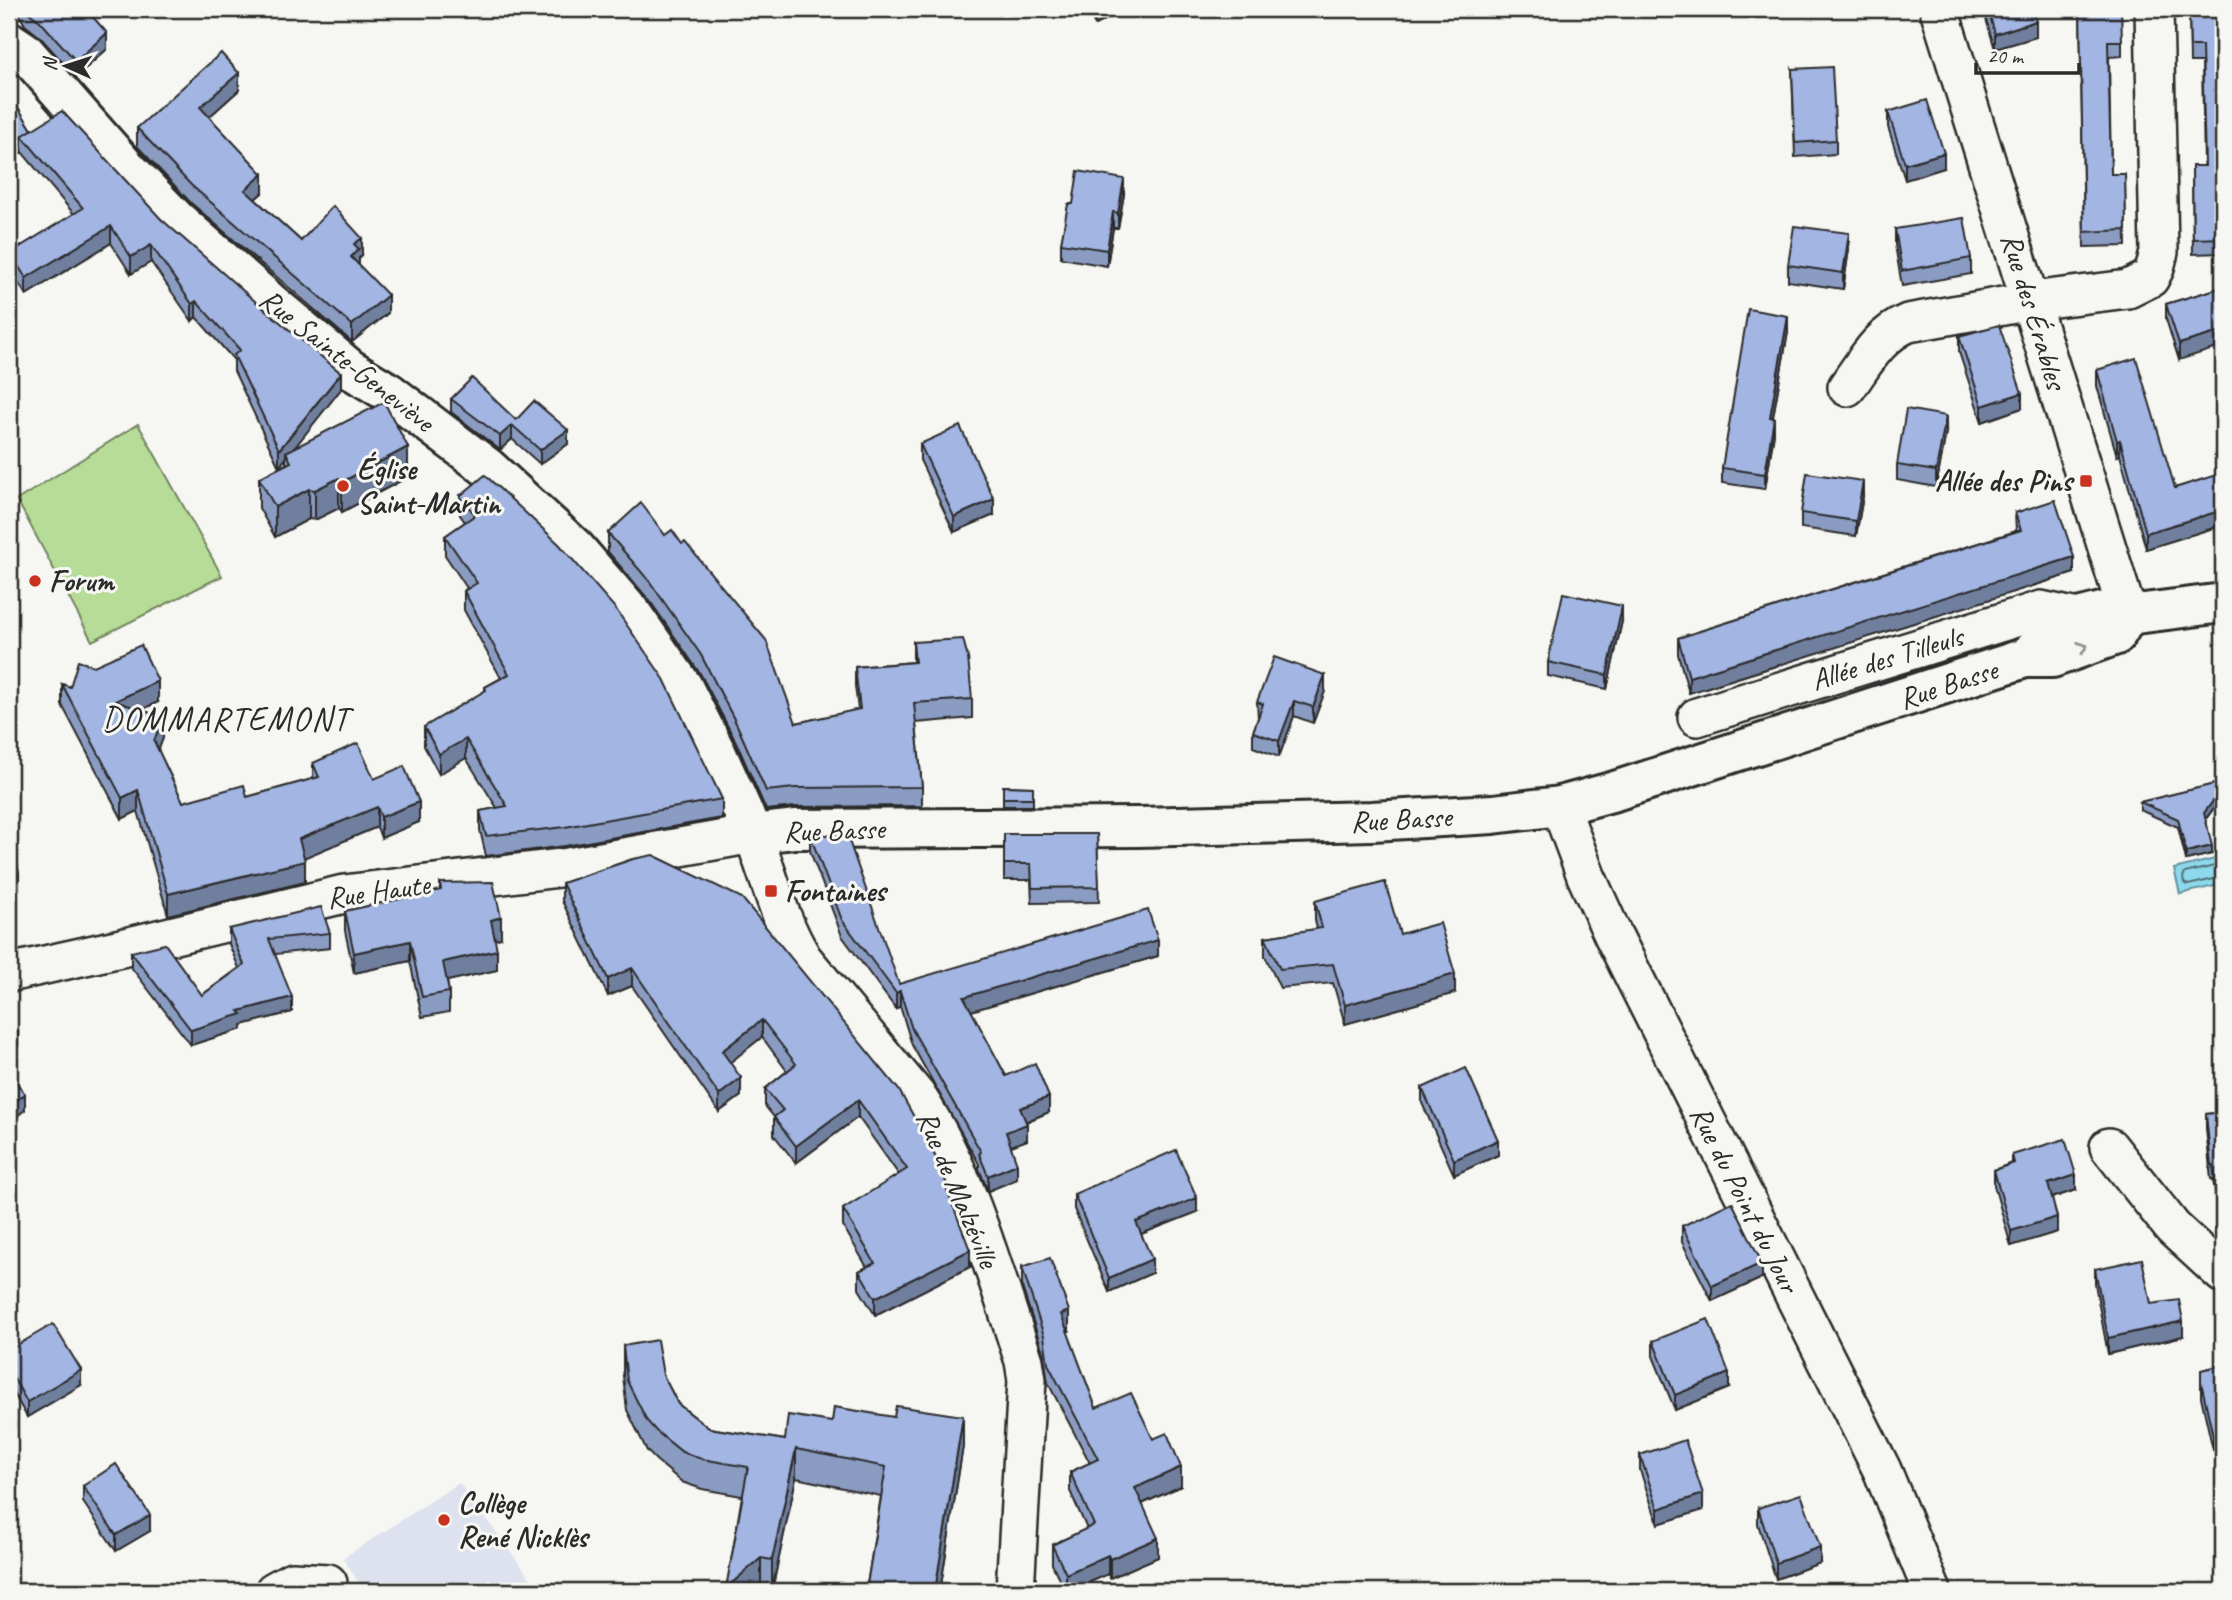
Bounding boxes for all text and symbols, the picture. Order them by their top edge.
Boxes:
north arrow [32,32,102,102]
scale bar [1976,32,2080,76]
text: 20 m [1987,43,2025,69]
text: N [38,55,62,72]
street label: Rue des Érables [1992,229,2076,396]
street label: Rue Sainte-Geneviève [252,280,444,441]
place label: Église Saint-Martin [357,450,502,522]
place label: Allée des Pins [1935,462,2075,500]
marker: Allée des Pins [2078,473,2094,489]
marker: Église Saint-Martin [335,478,351,494]
place label: Forum [49,562,115,600]
marker: Forum [27,573,43,589]
street label: Allée des Tilleuls [1807,616,1970,699]
one-way arrow [2076,642,2088,656]
street label: Rue Basse [1894,650,2004,718]
district label: DOMMARTEMONT [102,698,355,740]
street label: Rue Basse [1349,797,1455,841]
street label: Rue Basse [783,809,887,851]
street label: Rue Haute [324,865,434,917]
place label: Fontaines [785,872,889,910]
marker: Fontaines [763,883,779,899]
street label: Rue du Point du Jour [1682,1099,1809,1301]
street label: Rue de Malzéville [908,1105,1009,1275]
place label: Collège René Nicklès [458,1484,591,1556]
marker: Collège René Nicklès [436,1512,452,1528]

